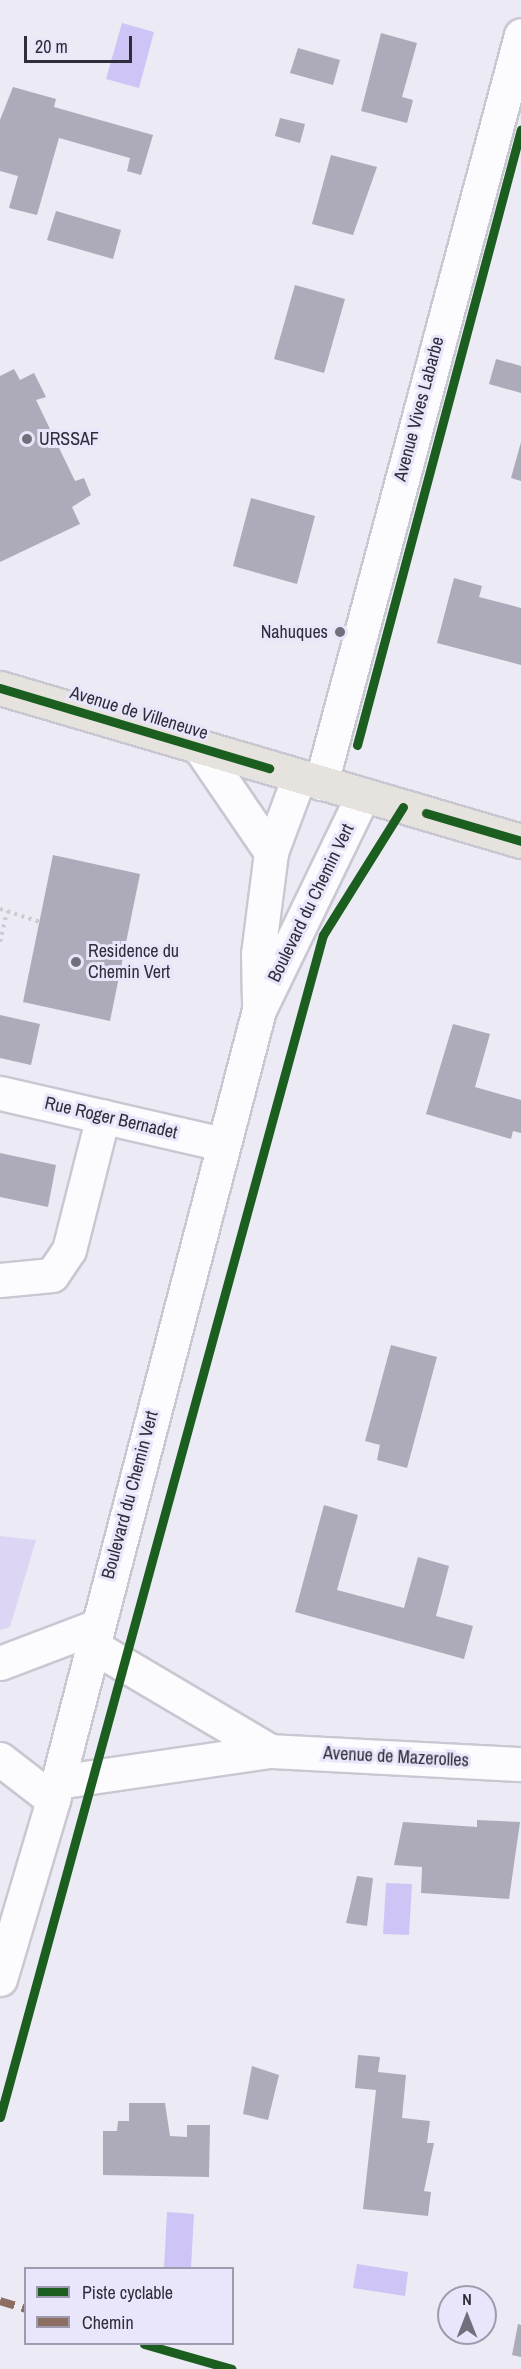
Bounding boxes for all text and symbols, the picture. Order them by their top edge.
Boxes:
scale bar [27,24,135,62]
text: 20 m [35,34,68,59]
street label: Avenue Vives Labarbe [389,334,449,484]
place label: URSSAF [39,428,99,450]
marker: URSSAF [20,432,34,446]
place label: Nahuques [261,621,328,643]
marker: Nahuques [333,625,347,639]
street label: Avenue de Villeneuve [67,682,211,744]
street label: Boulevard du Chemin Vert [263,820,359,986]
place label: Residence du Chemin Vert [88,941,179,984]
marker: Residence du Chemin Vert [69,955,83,969]
street label: Rue Roger Bernadet [43,1092,179,1144]
street label: Boulevard du Chemin Vert [97,1409,163,1581]
street label: Avenue de Mazerolles [323,1742,469,1772]
legend [24,2267,234,2345]
text: Piste cyclable [82,2280,173,2305]
north arrow [437,2285,497,2345]
text: N [462,2288,472,2310]
text: Chemin [82,2310,134,2335]

